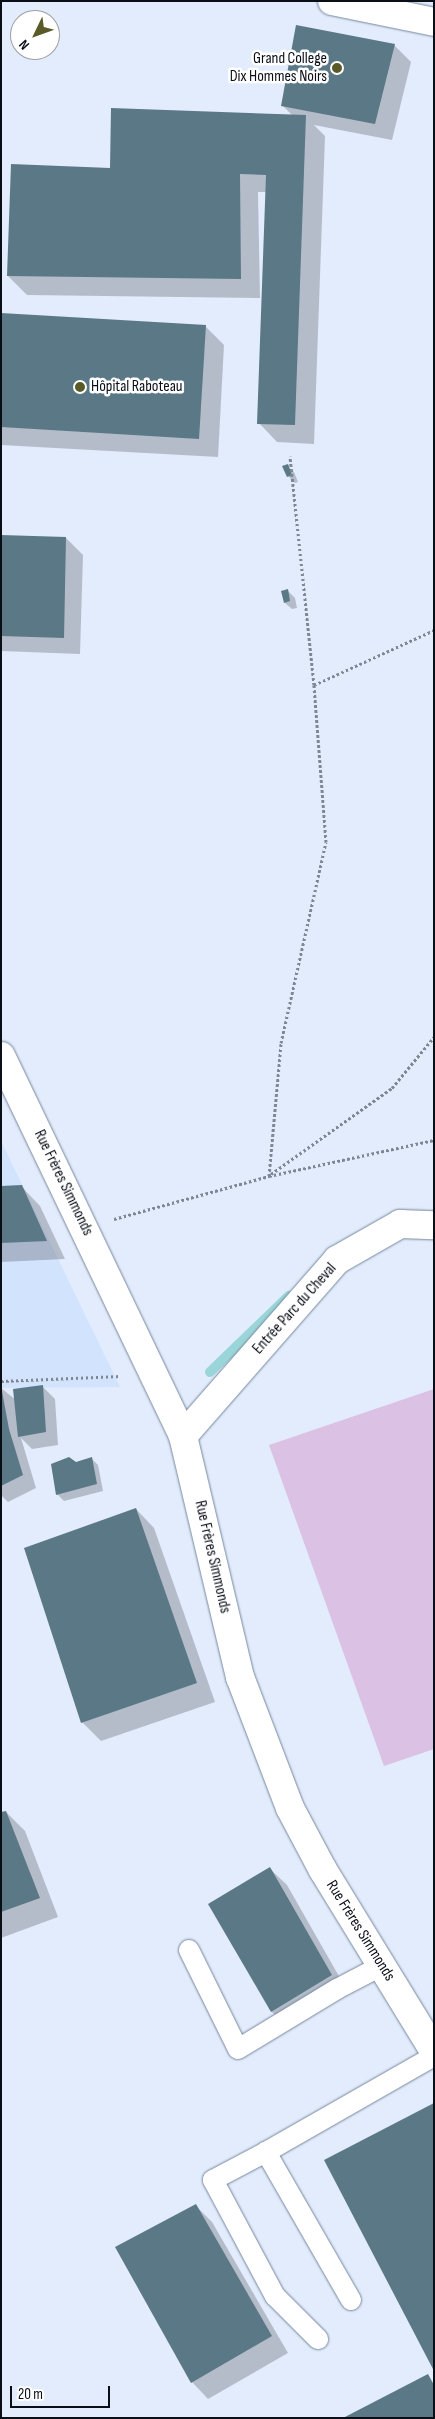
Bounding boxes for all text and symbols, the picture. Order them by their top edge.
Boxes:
north arrow [10,10,60,60]
text: N [15,36,33,53]
place label: Grand College Dix Hommes Noirs [230,49,327,87]
marker: Grand College Dix Hommes Noirs [331,62,343,74]
place label: Hôpital Raboteau [91,377,183,397]
marker: Hôpital Raboteau [73,380,87,394]
street label: Rue Frères Simmonds [29,1127,97,1239]
street label: Entrée Parc du Cheval [249,1259,341,1359]
street label: Rue Frères Simmonds [190,1499,234,1615]
street label: Rue Frères Simmonds [321,1877,399,1985]
scale bar [12,2376,112,2408]
text: 20 m [18,2385,43,2404]

